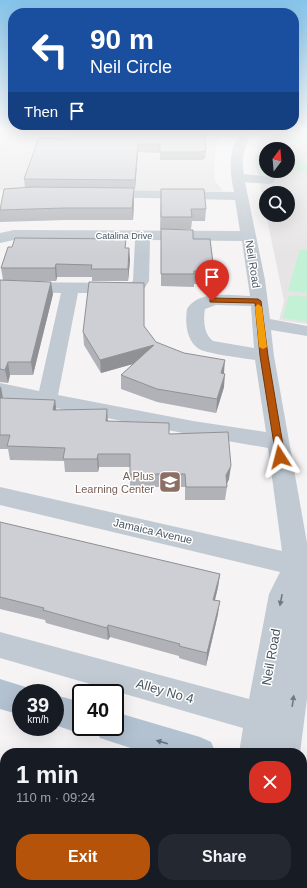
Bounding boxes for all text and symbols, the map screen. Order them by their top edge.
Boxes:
icon: left [24,24,76,76]
text: 90 m [90,24,154,55]
text: Neil Circle [90,57,172,77]
icon: arrive [66,100,88,122]
text: Then [24,103,58,120]
north arrow [259,142,295,178]
map controls [259,142,295,222]
button: search [259,186,295,222]
street label: Catalina Drive [96,231,152,241]
street label: Neil Road [243,239,263,289]
pin [195,260,229,301]
icon: arrive [201,266,223,288]
position arrow [259,436,301,478]
school or university icon: A Plus Learning Center [157,469,183,495]
place label: A Plus Learning Center [75,470,154,495]
street label: Jamaica Avenue [112,516,194,546]
one-way arrow [278,594,284,606]
street label: Neil Road [259,628,283,686]
street label: Alley No 4 [134,676,196,706]
speed limit sign: 40 [72,684,124,736]
text: 39 [27,694,49,716]
one-way arrow [290,695,296,707]
text: km/h [27,714,49,725]
one-way arrow [156,739,168,745]
text: 1 min [16,761,79,788]
button: close [249,761,291,803]
text: 110 m · 09:24 [16,790,95,805]
button: Exit [16,834,150,880]
button: Share [158,834,291,880]

